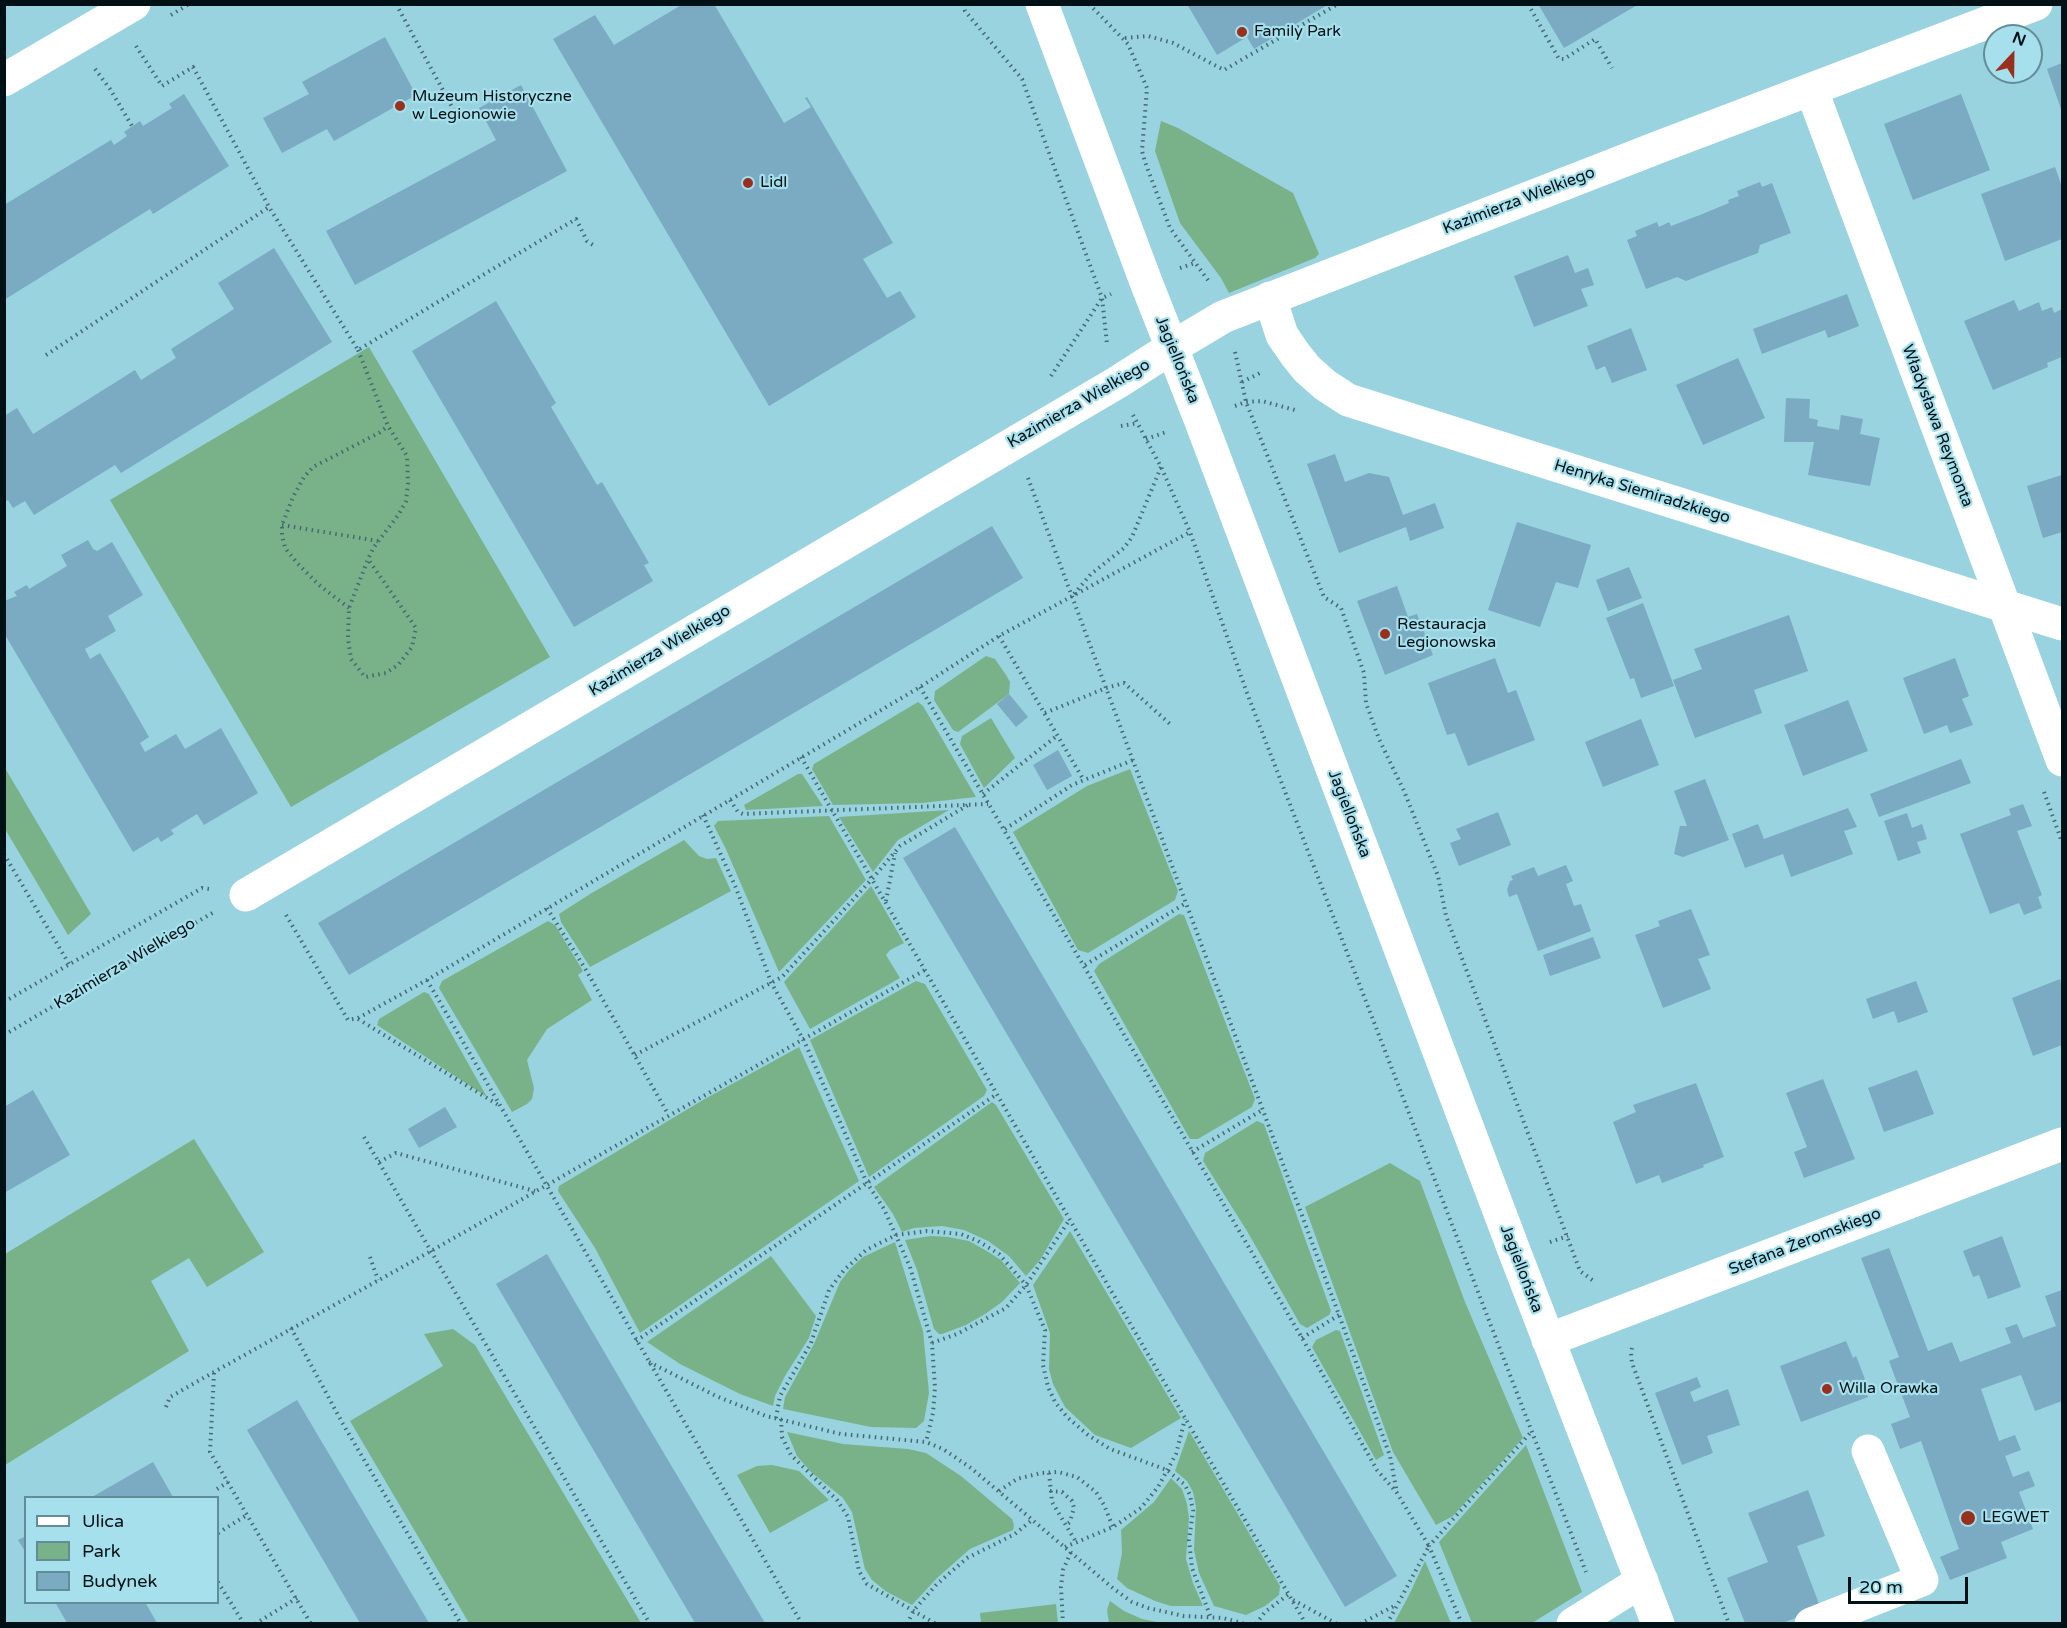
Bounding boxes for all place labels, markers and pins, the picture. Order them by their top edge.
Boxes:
place label: Family Park [1254,22,1341,42]
marker: Family Park [1235,25,1249,39]
place label: Muzeum Historyczne w Legionowie [412,87,572,125]
marker: Muzeum Historyczne w Legionowie [393,99,407,113]
place label: Lidl [760,173,787,193]
marker: Lidl [741,176,755,190]
place label: Restauracja Legionowska [1397,615,1496,653]
marker: Restauracja Legionowska [1378,627,1392,641]
place label: Willa Orawka [1839,1379,1938,1399]
marker: Willa Orawka [1820,1382,1834,1396]
place label: LEGWET [1982,1508,2050,1528]
marker: LEGWET [1959,1509,1977,1527]

